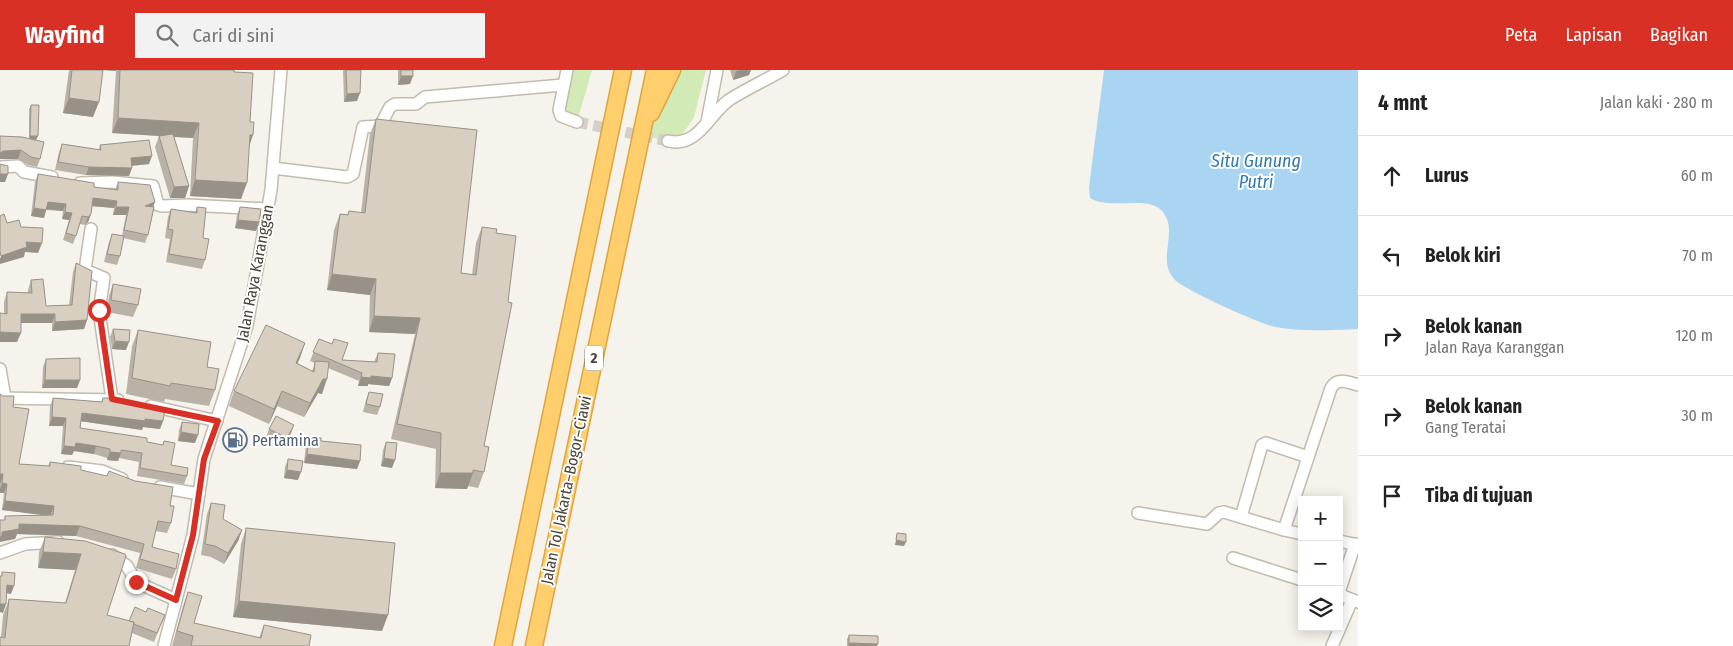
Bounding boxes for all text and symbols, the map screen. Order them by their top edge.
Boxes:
search box [135,13,485,58]
text: Wayfind [25,21,105,49]
icon: search [153,21,181,49]
text: Cari di sini [193,24,274,47]
text: Peta [1505,24,1537,46]
text: Lapisan [1565,24,1622,46]
text: Bagikan [1650,24,1708,46]
text: 4 mnt [1378,90,1428,116]
text: Jalan kaki · 280 m [1600,93,1713,112]
water label: Situ Gunung Putri [1210,150,1301,193]
icon: ahead [1378,162,1406,190]
text: Lurus [1425,164,1469,187]
text: 60 m [1681,166,1713,185]
street label: Jalan Raya Karanggan [232,203,278,343]
icon: left [1378,242,1406,270]
text: Belok kiri [1425,244,1501,267]
text: 70 m [1682,246,1713,265]
route start [88,299,111,322]
text: Belok kanan [1425,315,1522,338]
icon: right [1378,322,1406,350]
text: 120 m [1675,326,1713,345]
text: Jalan Raya Karanggan [1425,338,1564,357]
road number: 2 [585,346,603,370]
street label: Jalan Tol Jakarta–Bogor–Ciawi [537,394,595,586]
text: Belok kanan [1425,395,1522,418]
icon: right [1378,402,1406,430]
text: 30 m [1681,406,1713,425]
text: Gang Teratai [1425,418,1506,437]
fuel station icon: Pertamina [222,427,248,453]
place label: Pertamina [252,431,319,450]
icon: arrive [1378,482,1406,510]
text: Tiba di tujuan [1425,484,1533,507]
map controls [1298,496,1343,631]
button: + [1298,496,1343,541]
button: − [1298,541,1343,586]
route end [125,571,148,594]
button: layers [1298,586,1343,631]

